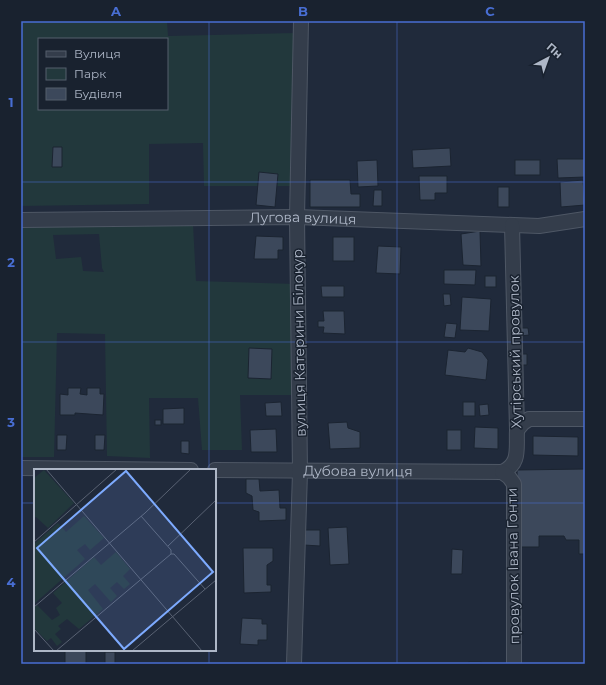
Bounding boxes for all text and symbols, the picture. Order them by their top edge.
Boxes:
text: A [110,3,122,19]
text: B [298,3,308,19]
text: C [485,3,495,19]
legend [38,38,168,110]
north arrow [528,38,568,78]
text: Пн [544,40,565,61]
text: Вулиця [74,46,121,61]
text: Парк [74,66,106,81]
text: Будівля [74,86,122,101]
text: 1 [8,94,14,110]
street label: Лугова вулиця [249,208,357,228]
street label: вулиця Катерини Білокур [288,249,310,437]
text: 2 [7,254,15,270]
street label: Хутірський провулок [505,275,525,429]
text: 3 [6,414,15,430]
street label: Дубова вулиця [303,462,413,480]
inset map [34,469,216,651]
street label: провулок Івана Гонти [503,487,523,645]
text: 4 [7,574,16,590]

